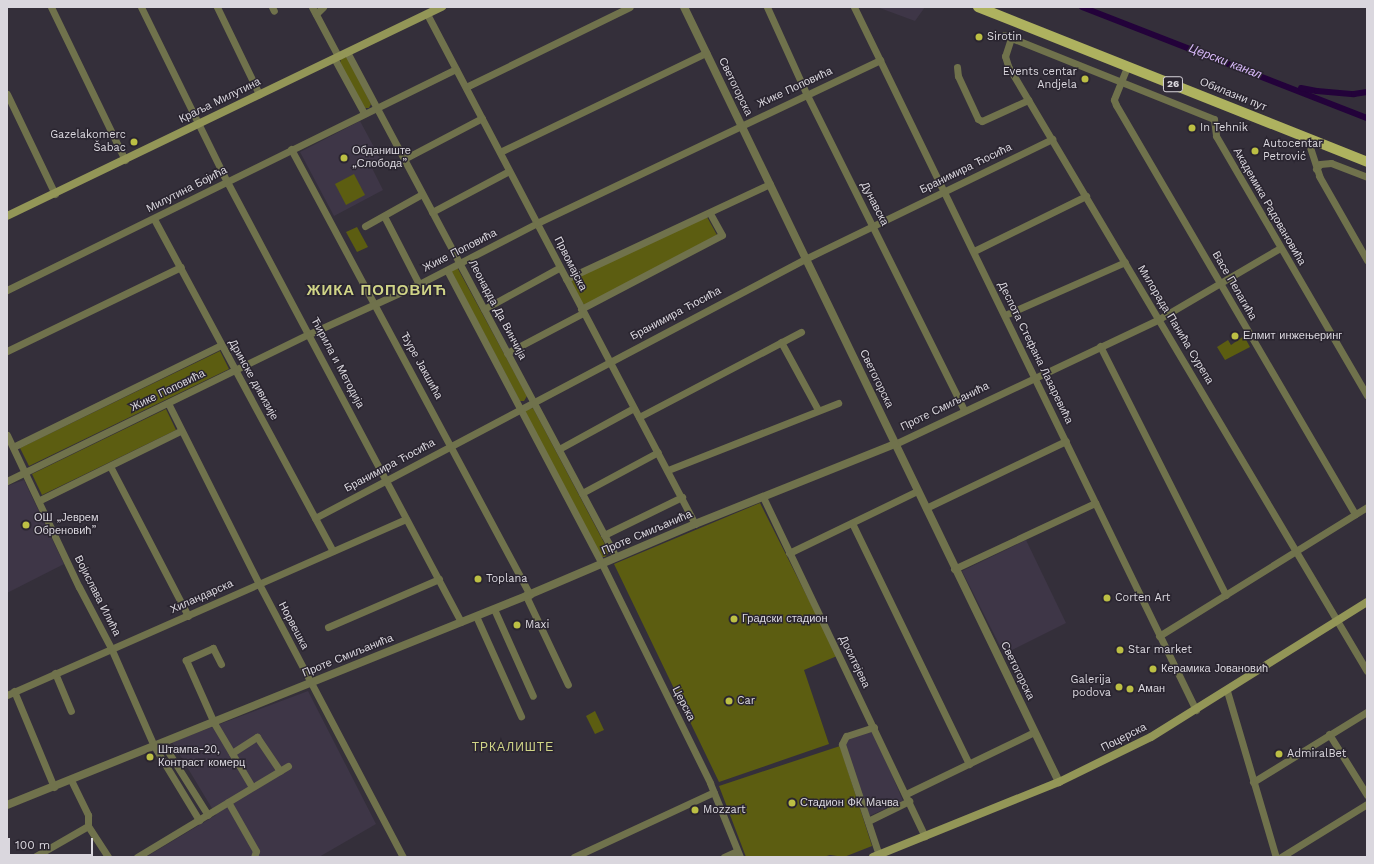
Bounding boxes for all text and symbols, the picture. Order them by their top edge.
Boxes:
place label: Sirotin [987,30,1022,44]
marker: Sirotin [974,32,984,42]
water label: Церски канал [1186,41,1264,83]
street label: Светогорска [715,56,755,118]
street label: Жике Поповића [755,65,835,111]
place label: Events centar Andjela [1003,66,1077,92]
marker: Events centar Andjela [1080,74,1090,84]
street label: Краља Милутина [177,76,263,126]
road number: 26 [1162,76,1184,92]
street label: Обилазни пут [1198,76,1268,114]
place label: In Tehnik [1200,121,1248,135]
marker: In Tehnik [1187,123,1197,133]
place label: Gazelakomerc Šabac [50,129,126,155]
marker: Gazelakomerc Šabac [129,137,139,147]
place label: Autocentar Petrović [1263,138,1323,164]
street label: Бранимира Ћосића [918,141,1014,197]
place label: Обданиште „Слобода” [352,145,411,171]
street label: Академика Радовановића [1230,146,1308,268]
marker: Autocentar Petrović [1250,146,1260,156]
marker: Обданиште „Слобода” [339,153,349,163]
street label: Милутина Бојића [145,164,229,216]
street label: Дунавска [857,180,891,228]
street label: Жике Поповића [421,227,499,275]
street label: Првомајска [551,235,589,293]
street label: Васе Пелагића [1209,249,1259,323]
street label: Леонарда Да Винчија [465,258,529,362]
street label: Милорада Панића Сурепа [1134,263,1216,387]
street label: Деспота Стефана Лазаревића [995,280,1075,426]
district label: ЖИКА ПОПОВИЋ [307,282,447,300]
street label: Бранимира Ћосића [628,285,724,343]
street label: Ћирила и Методија [307,315,367,411]
place label: Елмит инжењеринг [1243,329,1342,343]
street label: Ђуре Јакшића [397,330,445,402]
marker: Елмит инжењеринг [1230,331,1240,341]
street label: Дринске дивизије [225,337,281,423]
street label: Светогорска [856,348,896,410]
street label: Жике Поповића [129,367,207,415]
street label: Проте Смиљанића [899,380,991,434]
street label: Бранимира Ћосића [342,437,438,495]
street label: Проте Смиљанића [600,508,694,558]
place label: ОШ „Јеврем Обреновић” [34,512,99,538]
marker: ОШ „Јеврем Обреновић” [21,520,31,530]
street label: Војислава Илића [71,554,123,638]
place label: Toplana [486,572,528,586]
marker: Toplana [473,574,483,584]
street label: Хиландарска [169,577,235,617]
place label: Corten Art [1115,591,1171,605]
marker: Corten Art [1102,593,1112,603]
street label: Норвешка [275,600,311,652]
place label: Градски стадион [742,612,827,626]
marker: Градски стадион [729,614,739,624]
place label: Maxi [525,618,549,632]
marker: Maxi [512,620,522,630]
street label: Проте Смиљанића [301,632,395,680]
street label: Доситејева [836,634,872,690]
street label: Светогорска [997,640,1037,702]
place label: Star market [1128,643,1192,657]
marker: Star market [1115,645,1125,655]
place label: Керамика Јовановић [1161,662,1268,676]
marker: Керамика Јовановић [1148,664,1158,674]
place label: Galerija podova [1071,674,1111,700]
marker: Galerija podova [1114,682,1124,692]
place label: Аман [1138,682,1165,696]
marker: Аман [1125,684,1135,694]
street label: Церска [669,685,697,723]
place label: Car [737,694,755,708]
marker: Car [724,696,734,706]
street label: Поцерска [1099,721,1149,755]
district label: ТРКАЛИШТЕ [472,741,554,755]
place label: Штампа-20, Контраст комерц [158,744,245,770]
place label: AdmiralBet [1287,747,1346,761]
marker: AdmiralBet [1274,749,1284,759]
marker: Штампа-20, Контраст комерц [145,752,155,762]
place label: Стадион ФК Мачва [800,796,899,810]
marker: Стадион ФК Мачва [787,798,797,808]
place label: Mozzart [703,803,746,817]
marker: Mozzart [690,805,700,815]
scale bar [10,830,95,856]
text: 100 m [15,838,50,852]

